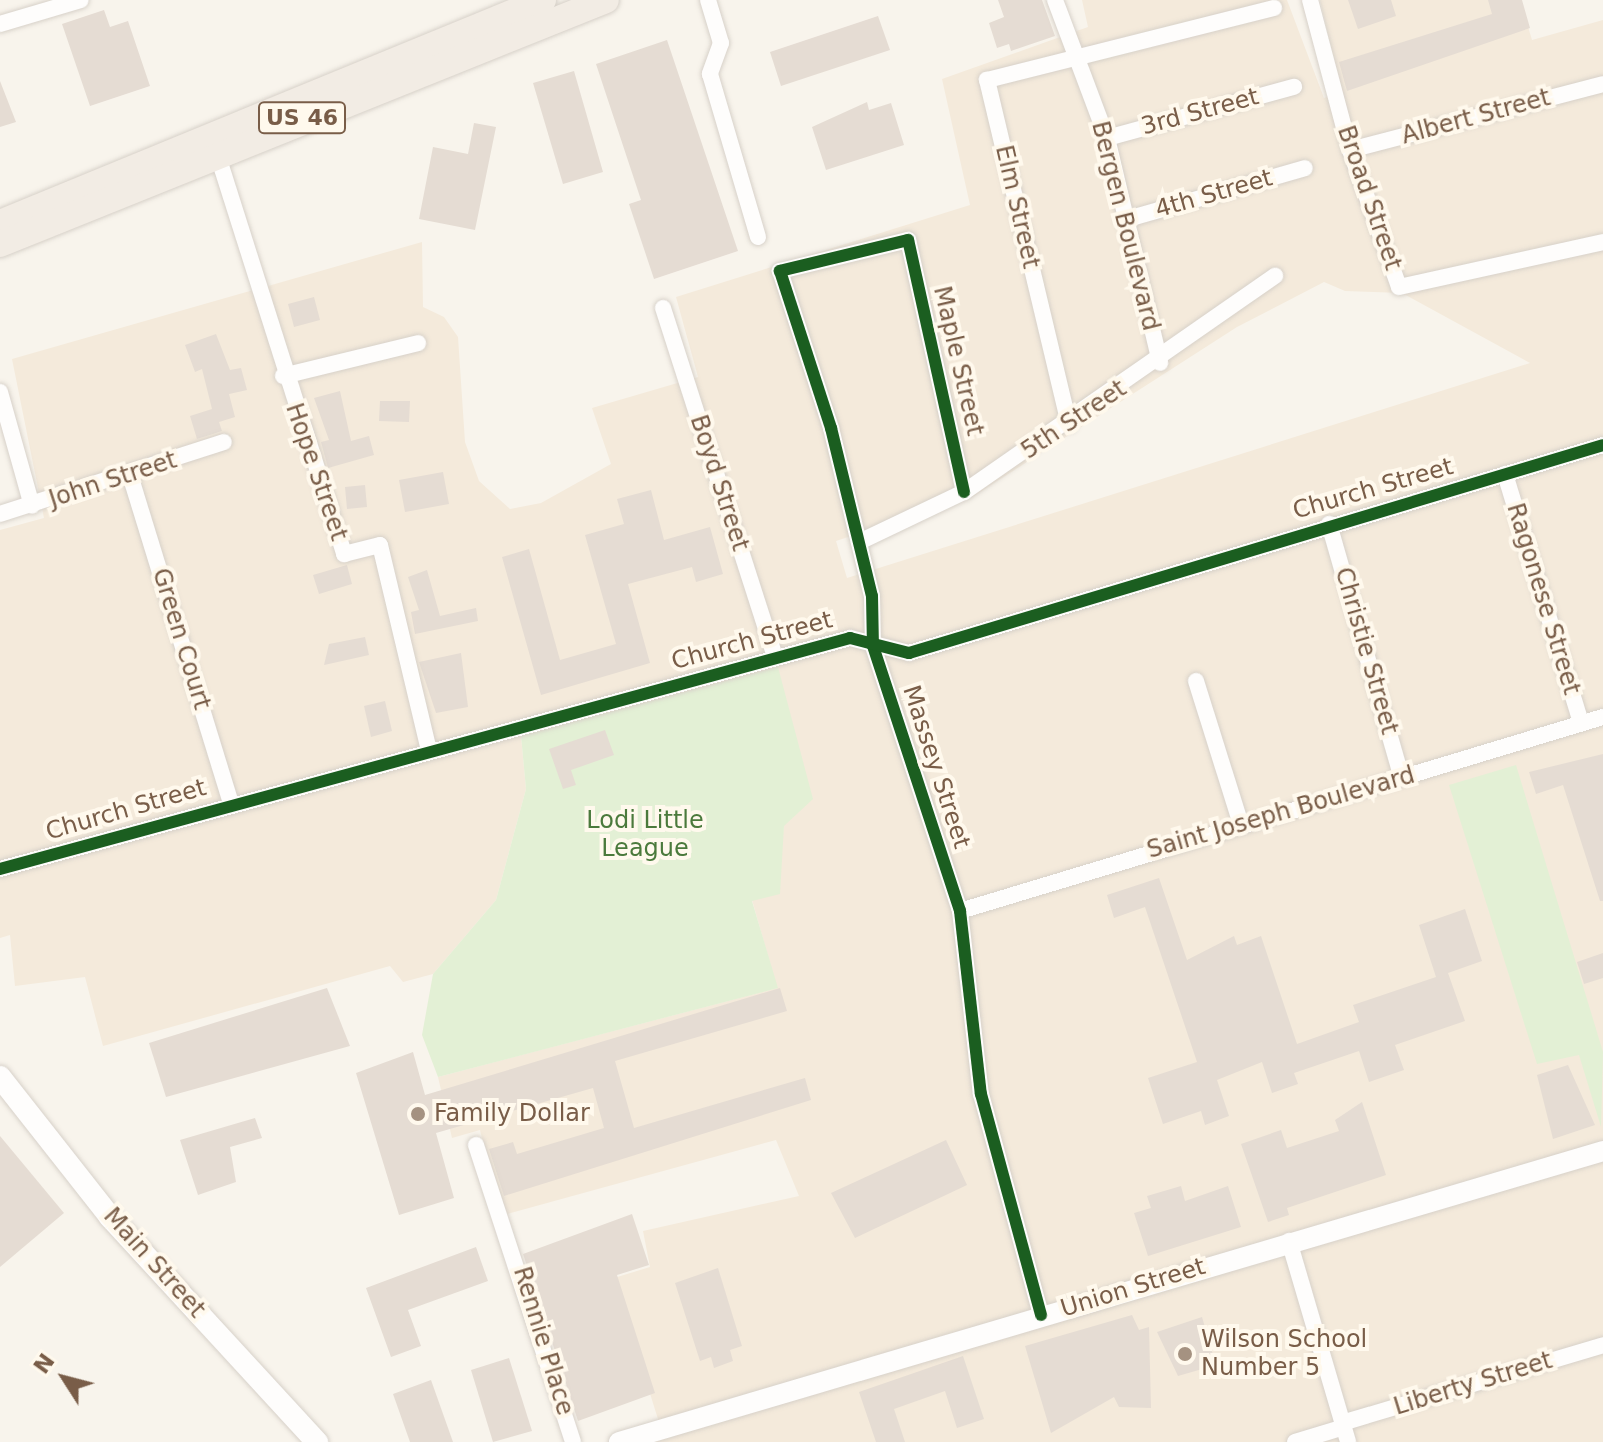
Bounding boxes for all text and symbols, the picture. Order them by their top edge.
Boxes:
street label: 3rd Street [1138,82,1262,142]
street label: Albert Street [1398,83,1554,151]
road number: US 46 [258,100,346,136]
street label: Bergen Boulevard [1085,118,1165,334]
street label: Broad Street [1331,122,1407,274]
street label: Elm Street [989,142,1045,272]
street label: 4th Street [1152,164,1276,224]
street label: Maple Street [927,283,989,439]
street label: 5th Street [1016,374,1132,466]
street label: Hope Street [279,400,353,544]
street label: Boyd Street [683,411,755,555]
street label: John Street [45,446,181,514]
street label: Church Street [1289,452,1457,526]
street label: Ragonese Street [1500,500,1586,698]
street label: Christie Street [1328,564,1404,738]
street label: Green Court [146,565,216,713]
street label: Church Street [668,606,836,676]
street label: Massey Street [896,682,976,852]
street label: Saint Joseph Boulevard [1144,761,1418,865]
street label: Church Street [42,773,210,847]
park label: Lodi Little League [586,807,704,863]
place label: Family Dollar [434,1100,590,1128]
marker: Family Dollar [409,1105,427,1123]
street label: Main Street [97,1202,211,1324]
street label: Union Street [1057,1252,1209,1324]
street label: Rennie Place [507,1263,579,1419]
place label: Wilson School Number 5 [1201,1326,1367,1382]
north arrow [24,1338,104,1418]
marker: Wilson School Number 5 [1176,1345,1194,1363]
street label: Liberty Street [1390,1346,1556,1422]
text: N [29,1349,60,1378]

